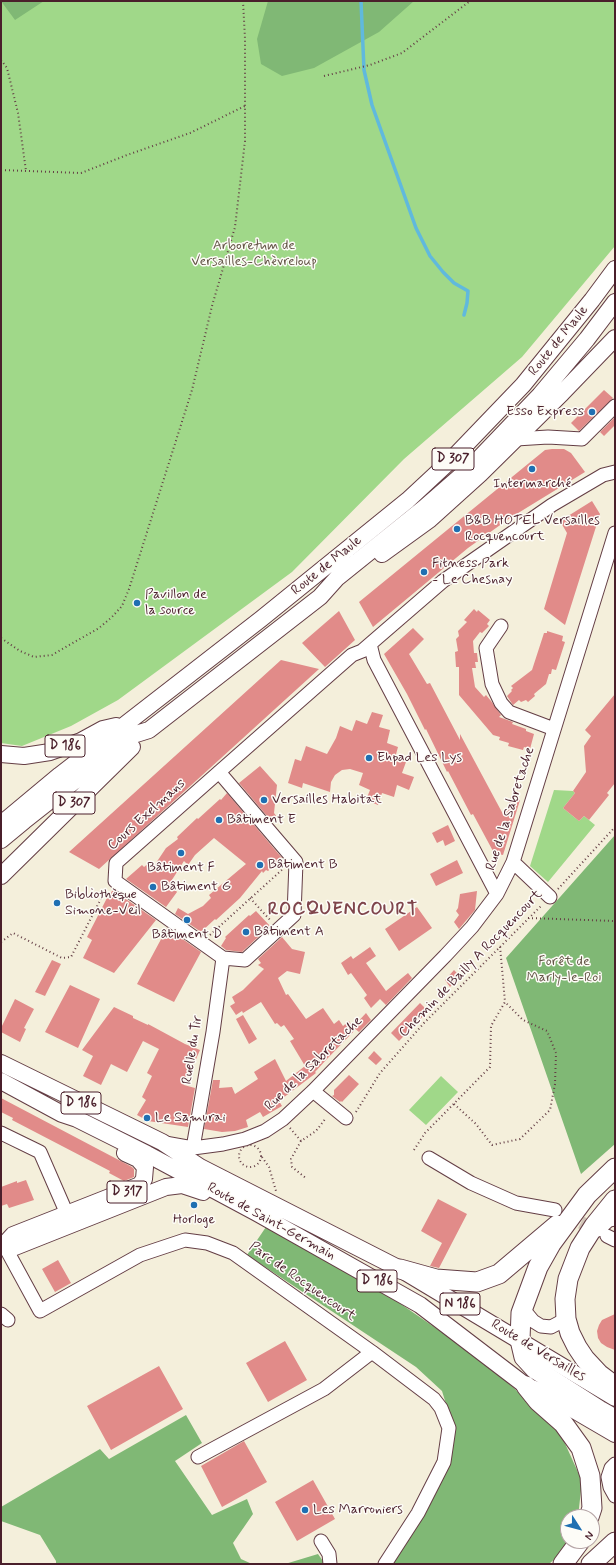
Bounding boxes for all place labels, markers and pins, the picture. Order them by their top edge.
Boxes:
place label: Esso Express [506,404,584,420]
marker: Esso Express [587,407,597,417]
marker: Intermarché [527,464,537,474]
place label: Intermarché [493,476,571,492]
place label: B&B HOTEL Versailles Rocquencourt [465,513,600,546]
marker: B&B HOTEL Versailles Rocquencourt [452,524,462,534]
place label: Fitness Park - Le Chesnay [432,556,512,588]
marker: Fitness Park - Le Chesnay [419,567,429,577]
place label: Pavillon de la source [145,587,207,620]
marker: Pavillon de la source [132,598,142,608]
place label: Ehpad Les Lys [377,750,462,766]
marker: Ehpad Les Lys [364,753,374,763]
place label: Versailles Habitat [272,792,382,808]
marker: Versailles Habitat [259,795,269,805]
place label: Bâtiment E [227,812,296,828]
marker: Bâtiment E [214,815,224,825]
marker: Bâtiment F [176,848,186,858]
place label: Bâtiment B [268,857,338,873]
place label: Bâtiment F [147,860,215,876]
marker: Bâtiment B [255,860,265,870]
place label: Bâtiment G [161,879,231,895]
marker: Bâtiment G [148,882,158,892]
place label: Bibliothèque Simone-Veil [65,887,141,920]
marker: Bibliothèque Simone-Veil [52,898,62,908]
marker: Bâtiment D [182,915,192,925]
place label: Bâtiment A [254,924,324,940]
place label: Bâtiment D [152,927,222,943]
marker: Bâtiment A [241,927,251,937]
place label: Le Samurai [155,1110,226,1126]
marker: Le Samurai [142,1113,152,1123]
marker: Horloge [189,1200,199,1210]
place label: Horloge [173,1212,215,1228]
place label: Les Marroniers [313,1502,403,1518]
marker: Les Marroniers [300,1505,310,1515]

